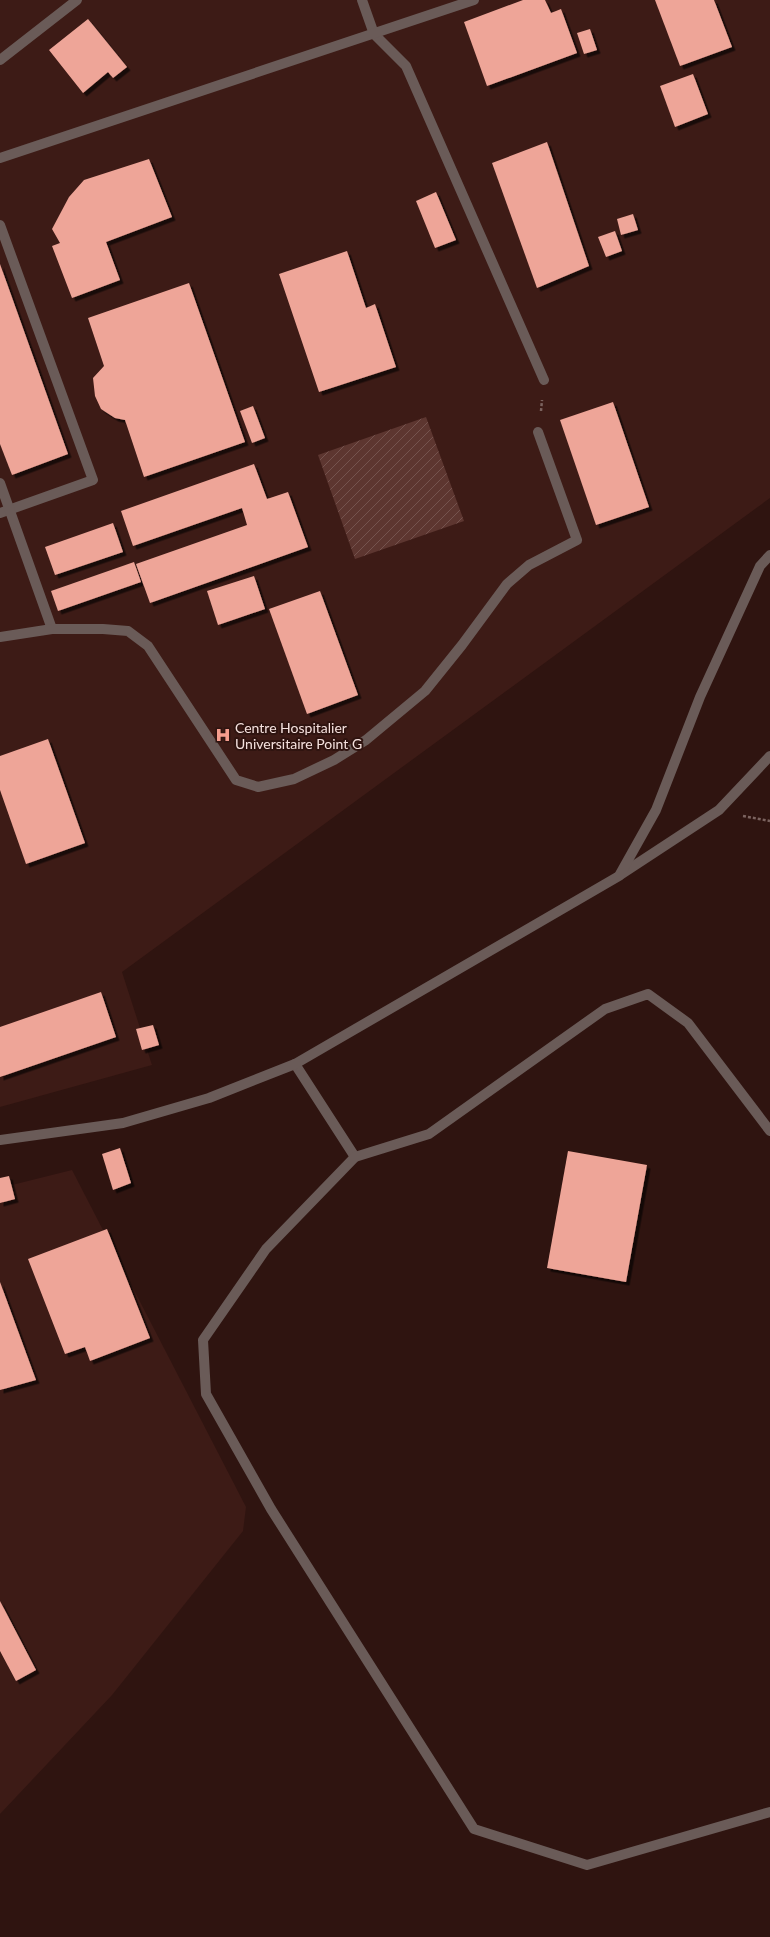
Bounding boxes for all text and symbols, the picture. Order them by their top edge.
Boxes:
place label: Centre Hospitalier Universitaire Point G [235,719,362,752]
hospital icon: Centre Hospitalier Universitaire Point G [214,726,232,744]

